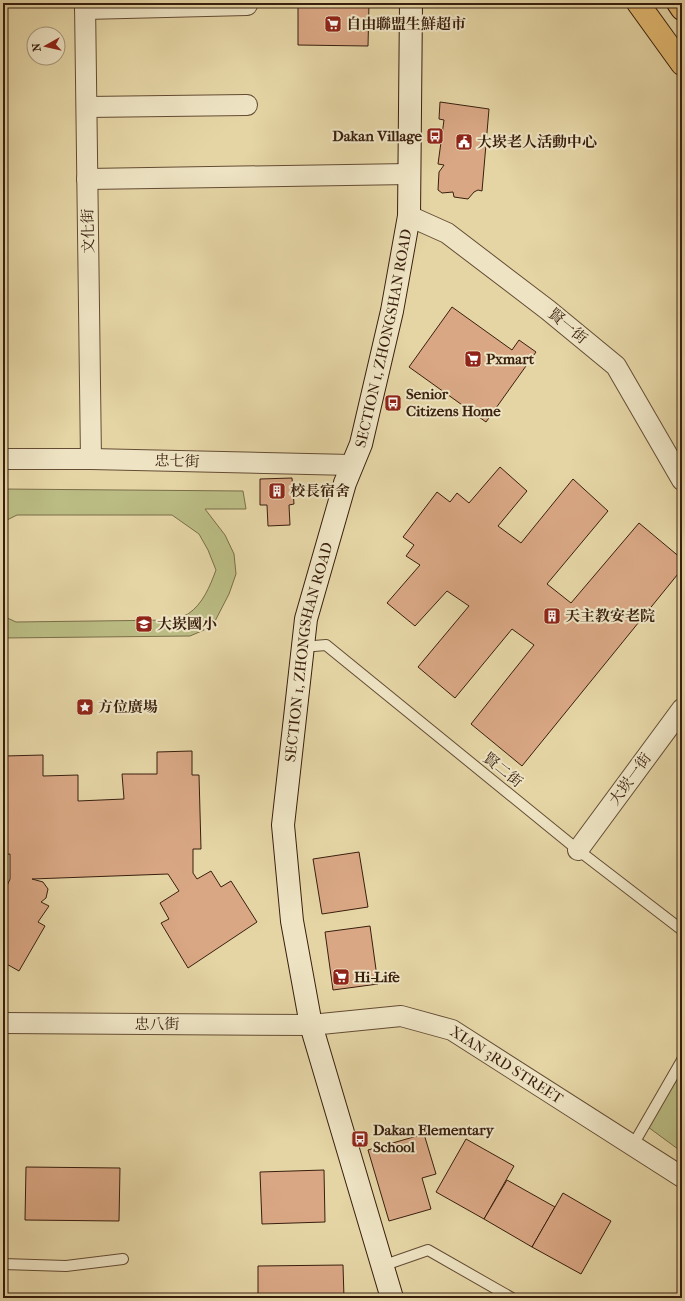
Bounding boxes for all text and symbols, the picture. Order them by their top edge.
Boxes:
supermarket icon: 自由聯盟生鮮超市 [323,14,343,34]
place label: 自由聯盟生鮮超市 [346,15,466,33]
north arrow [26,26,66,66]
text: N [29,42,44,52]
bus stop icon: Dakan Village [425,126,445,146]
place label: Dakan Village [332,127,423,145]
public building icon: 大崁老人活動中心 [454,132,474,152]
place label: 大崁老人活動中心 [477,133,597,151]
street label: 文化街 [79,208,97,254]
street label: SECTION 1, ZHONGSHAN ROAD [351,227,416,449]
street label: 賢一街 [545,305,591,347]
supermarket icon: Pxmart [463,349,483,369]
place label: Pxmart [486,350,535,368]
place label: Senior Citizens Home [406,385,501,420]
bus stop icon: Senior Citizens Home [383,393,403,413]
street label: 忠七街 [154,452,200,470]
building icon: 校長宿舍 [267,481,287,501]
place label: 校長宿舍 [290,482,350,500]
street label: SECTION 1, ZHONGSHAN ROAD [281,540,337,763]
building icon: 天主教安老院 [542,606,562,626]
place label: 天主教安老院 [565,607,655,625]
school or university icon: 大崁國小 [134,614,154,634]
place label: 大崁國小 [157,615,217,633]
place icon: 方位廣場 [75,697,95,717]
place label: 方位廣場 [98,698,158,716]
street label: 賢二街 [480,749,526,791]
street label: 大崁一街 [605,749,655,809]
supermarket icon: Hi-Life [331,967,351,987]
place label: Hi-Life [354,968,400,986]
street label: 忠八街 [134,1015,180,1033]
street label: XIAN 3RD STREET [447,1022,567,1108]
place label: Dakan Elementary School [373,1121,495,1156]
bus stop icon: Dakan Elementary School [350,1129,370,1149]

